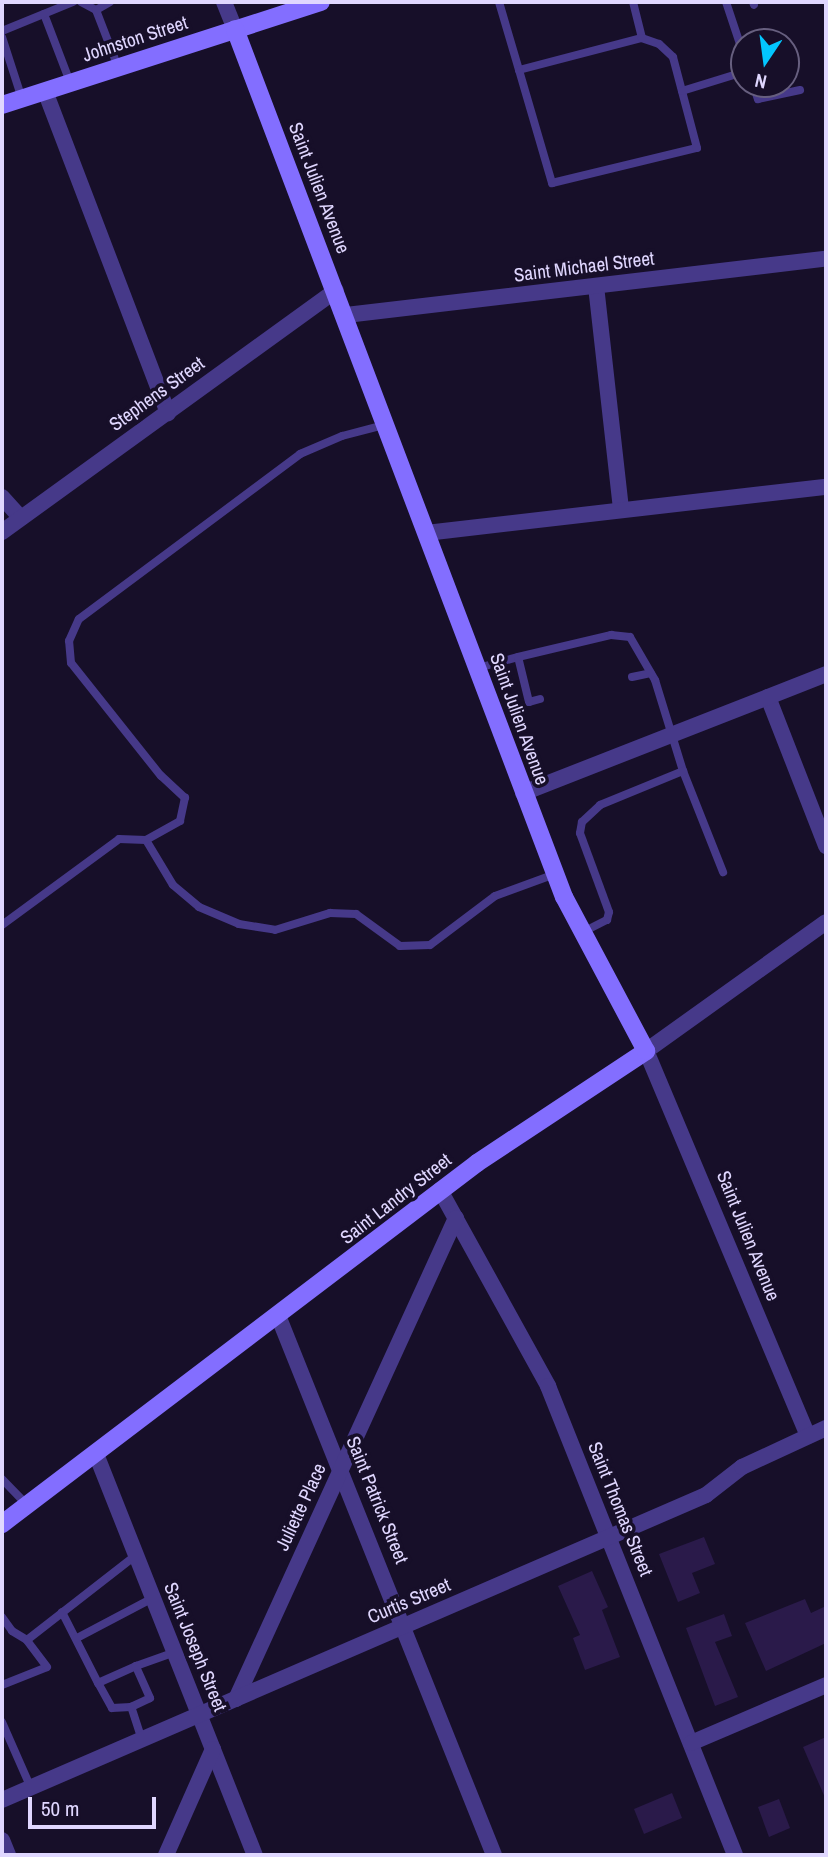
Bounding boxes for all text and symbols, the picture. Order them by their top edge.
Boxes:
street label: Johnston Street [80,11,190,67]
north arrow [730,28,800,98]
text: N [752,68,769,95]
street label: Saint Julien Avenue [283,119,355,257]
street label: Saint Michael Street [513,247,655,287]
street label: Stephens Street [105,352,209,436]
street label: Saint Julien Avenue [484,650,554,788]
street label: Saint Landry Street [336,1149,456,1249]
street label: Saint Julien Avenue [711,1167,785,1305]
street label: Saint Patrick Street [341,1433,413,1567]
street label: Saint Thomas Street [583,1438,657,1580]
street label: Juliette Place [271,1460,331,1554]
street label: Curtis Street [364,1573,454,1629]
street label: Saint Joseph Street [159,1579,231,1715]
scale bar [32,1784,159,1828]
text: 50 m [41,1794,79,1823]

